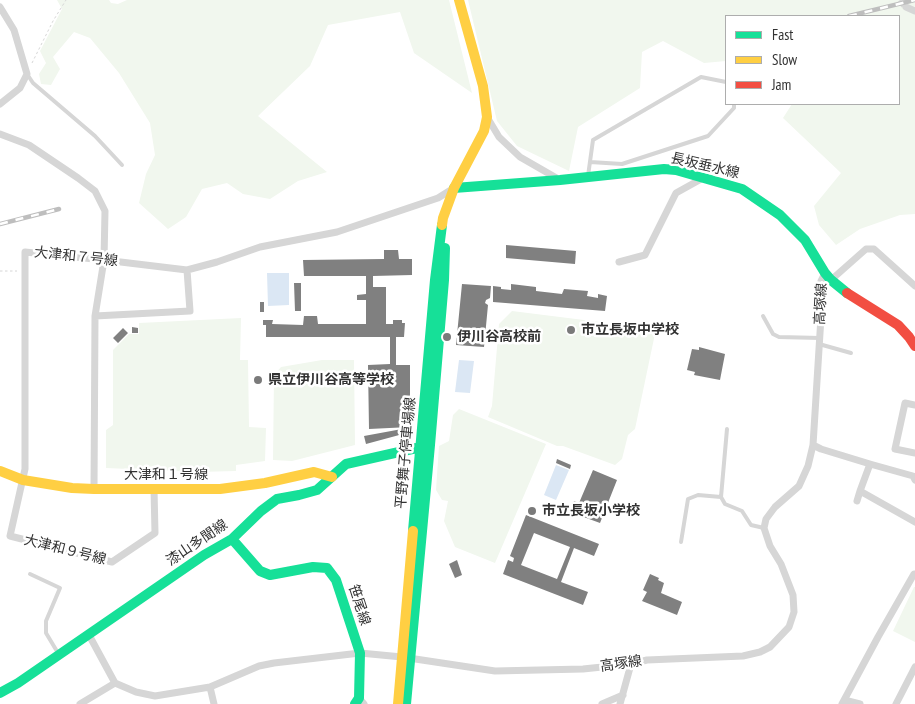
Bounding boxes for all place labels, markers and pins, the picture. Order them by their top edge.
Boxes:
place label: 市立長坂中学校 [581,322,679,338]
marker: 市立長坂中学校 [565,324,577,336]
place label: 伊川谷高校前 [457,329,541,345]
marker: 伊川谷高校前 [441,331,453,343]
place label: 県立伊川谷高等学校 [268,372,394,388]
marker: 県立伊川谷高等学校 [252,374,264,386]
place label: 市立長坂小学校 [542,503,640,519]
marker: 市立長坂小学校 [526,505,538,517]

